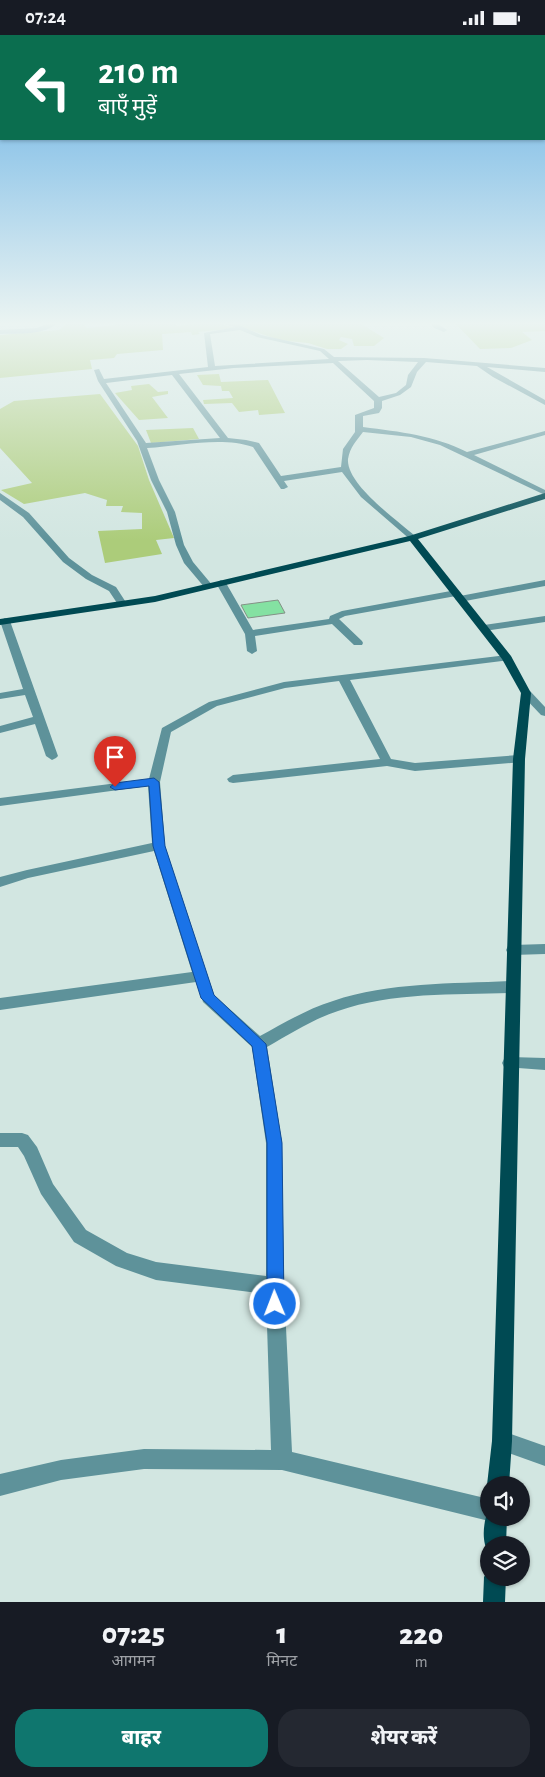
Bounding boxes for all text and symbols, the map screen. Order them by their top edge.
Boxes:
text: 07:24 [25,8,66,27]
icon: left [15,55,80,120]
text: 210 m [98,55,179,90]
text: बाएँ मुड़ें [98,96,157,118]
pin [94,736,136,787]
icon: arrive [101,743,129,771]
position arrow [248,1277,300,1329]
map controls [480,1476,530,1586]
button: sound [480,1476,530,1526]
button: layers [480,1536,530,1586]
text: 07:25 [102,1619,165,1649]
text: 1 [276,1619,287,1649]
text: 220 [399,1620,443,1650]
text: आगमन [111,1653,155,1669]
text: मिनट [267,1653,297,1669]
text: m [415,1654,428,1670]
button: बाहर [15,1709,268,1767]
button: शेयर करें [278,1709,530,1767]

